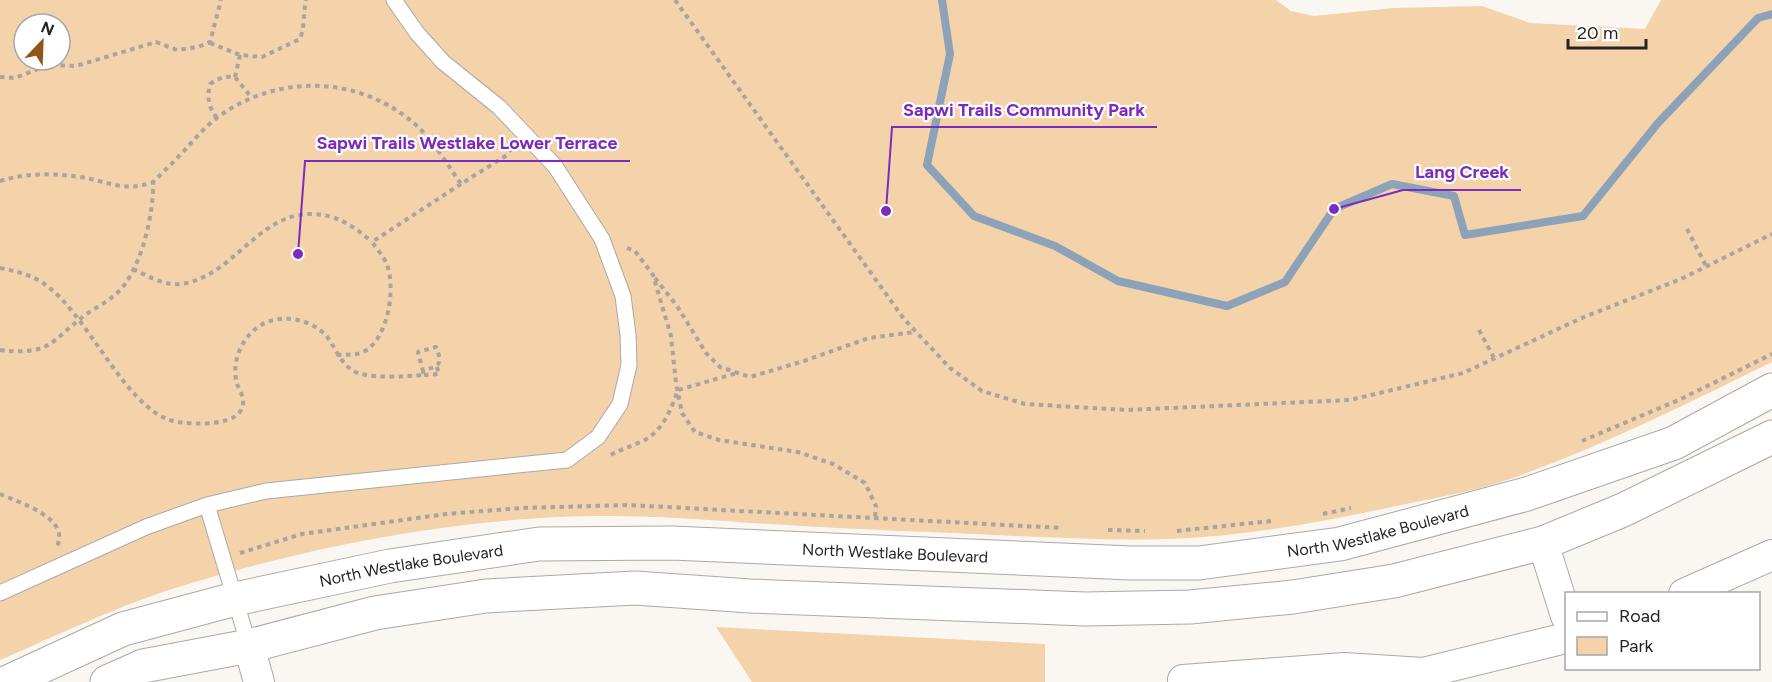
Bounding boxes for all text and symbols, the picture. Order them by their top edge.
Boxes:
north arrow [12,12,72,72]
scale bar [1568,12,1646,50]
text: N [38,17,57,40]
text: 20 m [1577,22,1618,44]
callout: Sapwi Trails Community Park [892,91,1157,127]
text: Sapwi Trails Community Park [903,99,1145,121]
callout: Sapwi Trails Westlake Lower Terrace [305,125,630,161]
text: Sapwi Trails Westlake Lower Terrace [317,132,618,154]
callout: Lang Creek [1403,154,1521,190]
text: Lang Creek [1415,161,1509,183]
street label: North Westlake Boulevard [1286,501,1471,561]
street label: North Westlake Boulevard [802,539,989,566]
street label: North Westlake Boulevard [317,540,504,590]
legend [1565,592,1760,670]
text: Road [1619,605,1660,627]
text: Park [1619,635,1654,657]

